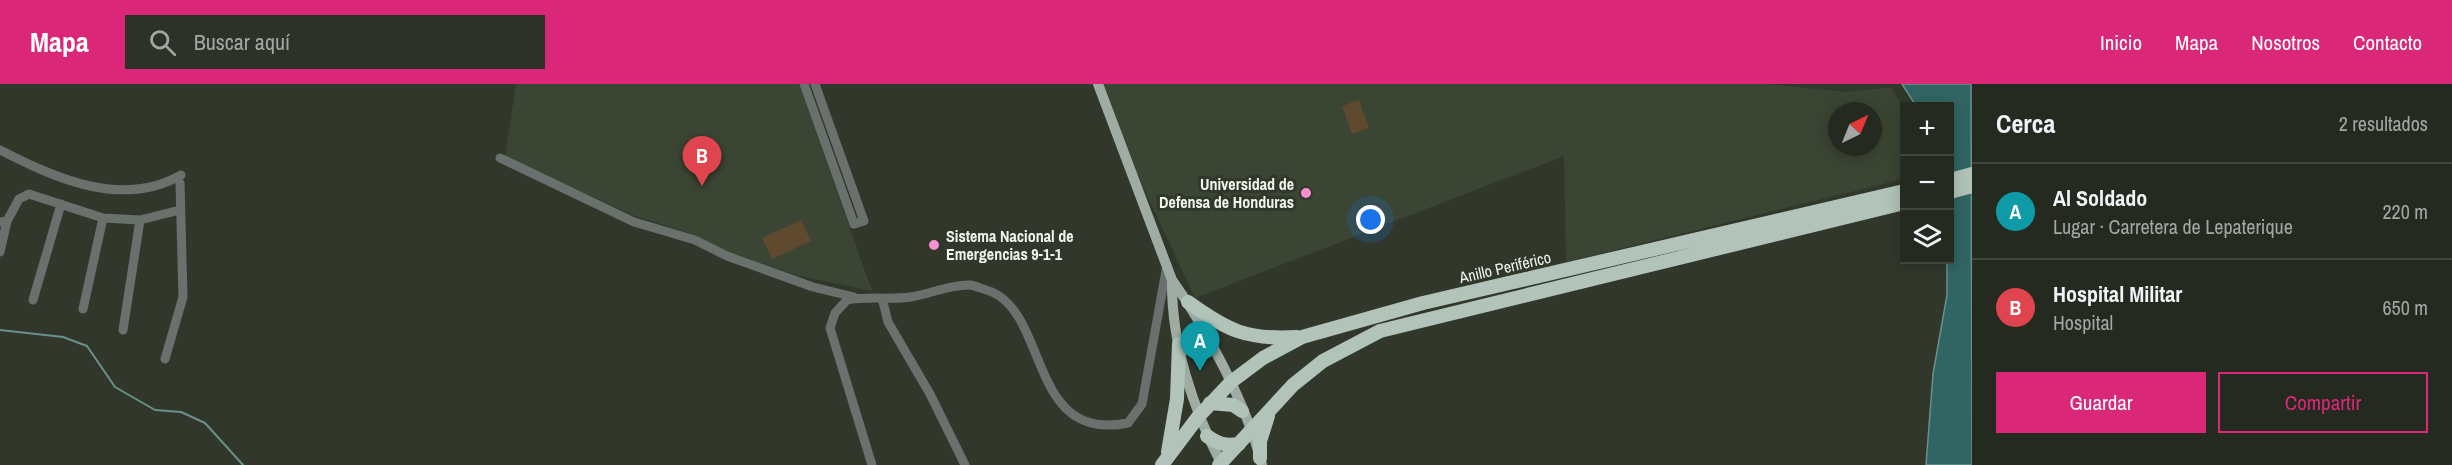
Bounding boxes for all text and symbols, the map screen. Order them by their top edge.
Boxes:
search box [125,15,545,69]
text: Mapa [30,23,89,61]
icon: search [146,26,179,59]
text: Buscar aquí [194,27,290,57]
text: Inicio [2100,28,2142,57]
text: Mapa [2175,28,2218,57]
text: Nosotros [2251,28,2320,57]
text: Contacto [2353,28,2422,57]
north arrow [1828,102,1882,156]
map controls [1900,102,1954,264]
button: + [1900,102,1954,156]
text: Cerca [1996,106,2055,141]
text: 2 resultados [2339,110,2428,137]
pin: B [682,136,722,186]
button: − [1900,156,1954,210]
place label: Universidad de Defensa de Honduras [1159,173,1294,213]
text: Al Soldado [2053,183,2147,213]
marker: Universidad de Defensa de Honduras [1299,186,1313,200]
text: A [2010,198,2021,225]
text: 220 m [2382,198,2428,225]
your location [1356,205,1385,234]
button: layers [1900,210,1954,264]
text: Lugar · Carretera de Lepaterique [2053,213,2293,240]
place label: Sistema Nacional de Emergencias 9-1-1 [946,225,1074,265]
marker: Sistema Nacional de Emergencias 9-1-1 [927,238,941,252]
street label: Anillo Periférico [1456,246,1553,288]
text: Hospital Militar [2053,279,2182,309]
text: B [2010,294,2021,321]
text: 650 m [2382,294,2428,321]
text: Hospital [2053,309,2113,336]
pin: A [1180,322,1220,371]
button: Guardar [1996,372,2206,433]
button: Compartir [2218,372,2428,433]

